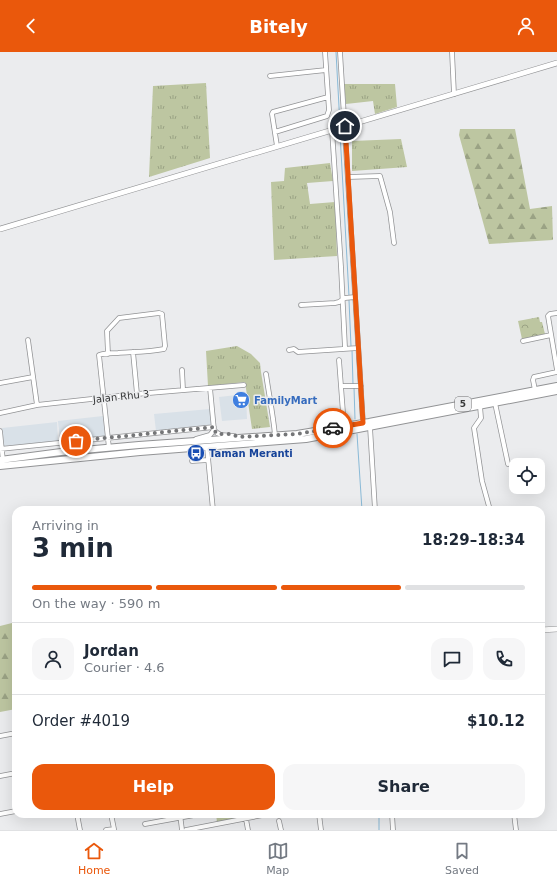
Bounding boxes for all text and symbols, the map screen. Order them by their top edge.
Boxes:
icon: back [20,15,42,37]
icon: person [515,15,537,37]
text: Bitely [249,16,308,37]
pin [328,109,362,143]
icon: home [334,115,356,137]
street label: Jalan Rhu 3 [91,388,150,405]
supermarket icon: FamilyMart [231,390,251,410]
place label: FamilyMart [254,395,317,406]
road number: 5 [455,397,471,411]
courier [313,408,353,448]
icon: car [322,417,344,439]
pin [59,424,93,458]
icon: bag [65,430,87,452]
bus stop icon: Taman Meranti [186,443,206,463]
place label: Taman Meranti [209,448,293,459]
map controls [509,458,545,494]
button: locate [509,458,545,494]
text: Arriving in [32,518,99,533]
text: 18:29–18:34 [422,531,525,549]
text: 3 min [32,533,114,563]
text: On the way · 590 m [32,596,160,611]
button: person [32,638,74,680]
button: chat [431,638,473,680]
button: phone [483,638,525,680]
text: Jordan [84,642,139,660]
text: Courier · 4.6 [84,660,165,675]
text: Order #4019 [32,712,130,730]
text: $10.12 [467,712,525,730]
button: Help [32,764,275,810]
button: Share [283,764,525,810]
tab: Home [78,840,110,877]
tab: Map [266,840,289,877]
tab: Saved [445,840,479,877]

